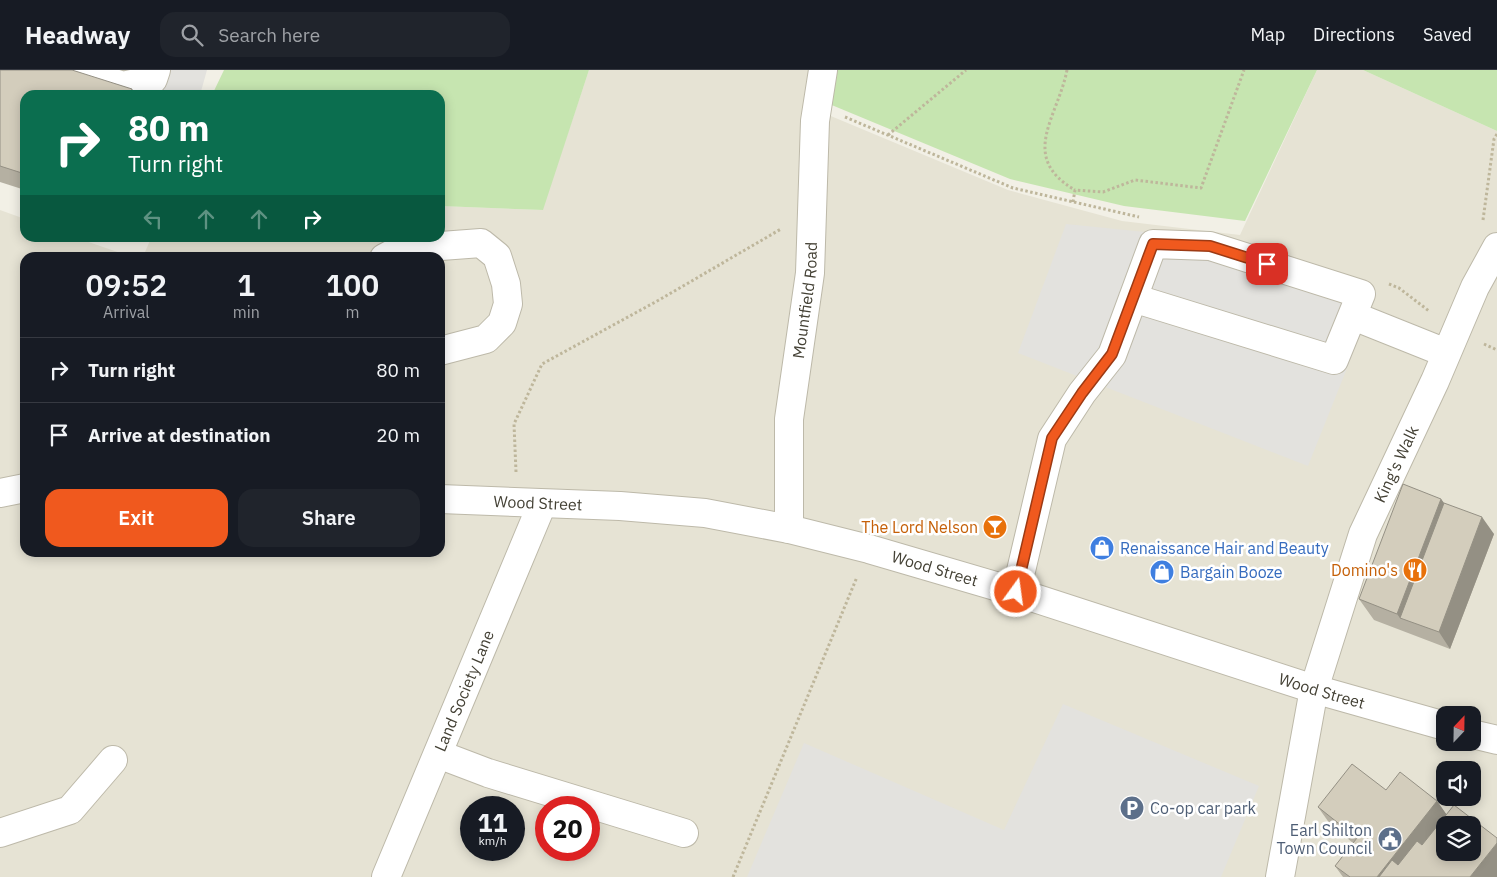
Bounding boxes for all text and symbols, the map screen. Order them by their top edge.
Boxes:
search box [160,12,510,57]
text: Headway [25,19,130,51]
icon: search [178,21,206,49]
text: Search here [218,23,320,47]
text: Map [1250,23,1285,46]
text: Directions [1313,23,1395,46]
text: Saved [1423,23,1472,46]
text: 80 m [128,105,210,151]
icon: right [45,110,110,175]
text: Turn right [128,149,223,178]
icon: left [139,205,167,233]
icon: ahead [192,205,220,233]
icon: ahead [245,205,273,233]
icon: right [298,205,326,233]
street label: Mountfield Road [788,241,821,360]
pin [1246,243,1288,285]
icon: arrive [1253,250,1281,278]
text: 09:52 [86,265,167,304]
text: 1 [237,265,255,304]
text: 100 [325,265,379,304]
text: Arrival [103,302,150,322]
text: min [233,302,260,322]
text: m [345,302,359,322]
icon: right [45,356,73,384]
text: Turn right [88,358,175,382]
text: 80 m [376,358,420,382]
icon: arrive [45,421,73,449]
street label: King's Walk [1369,422,1423,506]
text: Arrive at destination [88,423,271,447]
text: 20 m [376,423,420,447]
button: Exit [45,489,228,547]
button: Share [238,489,420,547]
street label: Wood Street [493,491,583,515]
bar icon: The Lord Nelson [982,514,1008,540]
place label: The Lord Nelson [861,517,978,537]
shop icon: Renaissance Hair and Beauty [1089,535,1115,561]
place label: Renaissance Hair and Beauty [1120,538,1329,558]
street label: Wood Street [889,546,980,590]
restaurant icon: Domino's [1402,557,1428,583]
shop icon: Bargain Booze [1149,559,1175,585]
place label: Domino's [1331,560,1398,580]
place label: Bargain Booze [1180,562,1283,582]
position arrow [989,565,1041,617]
street label: Land Society Lane [430,627,498,754]
street label: Wood Street [1276,668,1367,713]
north arrow [1436,706,1481,751]
map controls [1436,706,1481,861]
button: sound [1436,761,1481,806]
parking icon: Co-op car park [1119,795,1145,821]
speed limit sign: 20 [535,796,600,861]
place label: Co-op car park [1150,798,1257,818]
text: 11 [477,806,508,839]
button: layers [1436,816,1481,861]
place label: Earl Shilton Town Council [1276,820,1372,858]
public building icon: Earl Shilton Town Council [1377,826,1403,852]
text: km/h [478,833,507,848]

